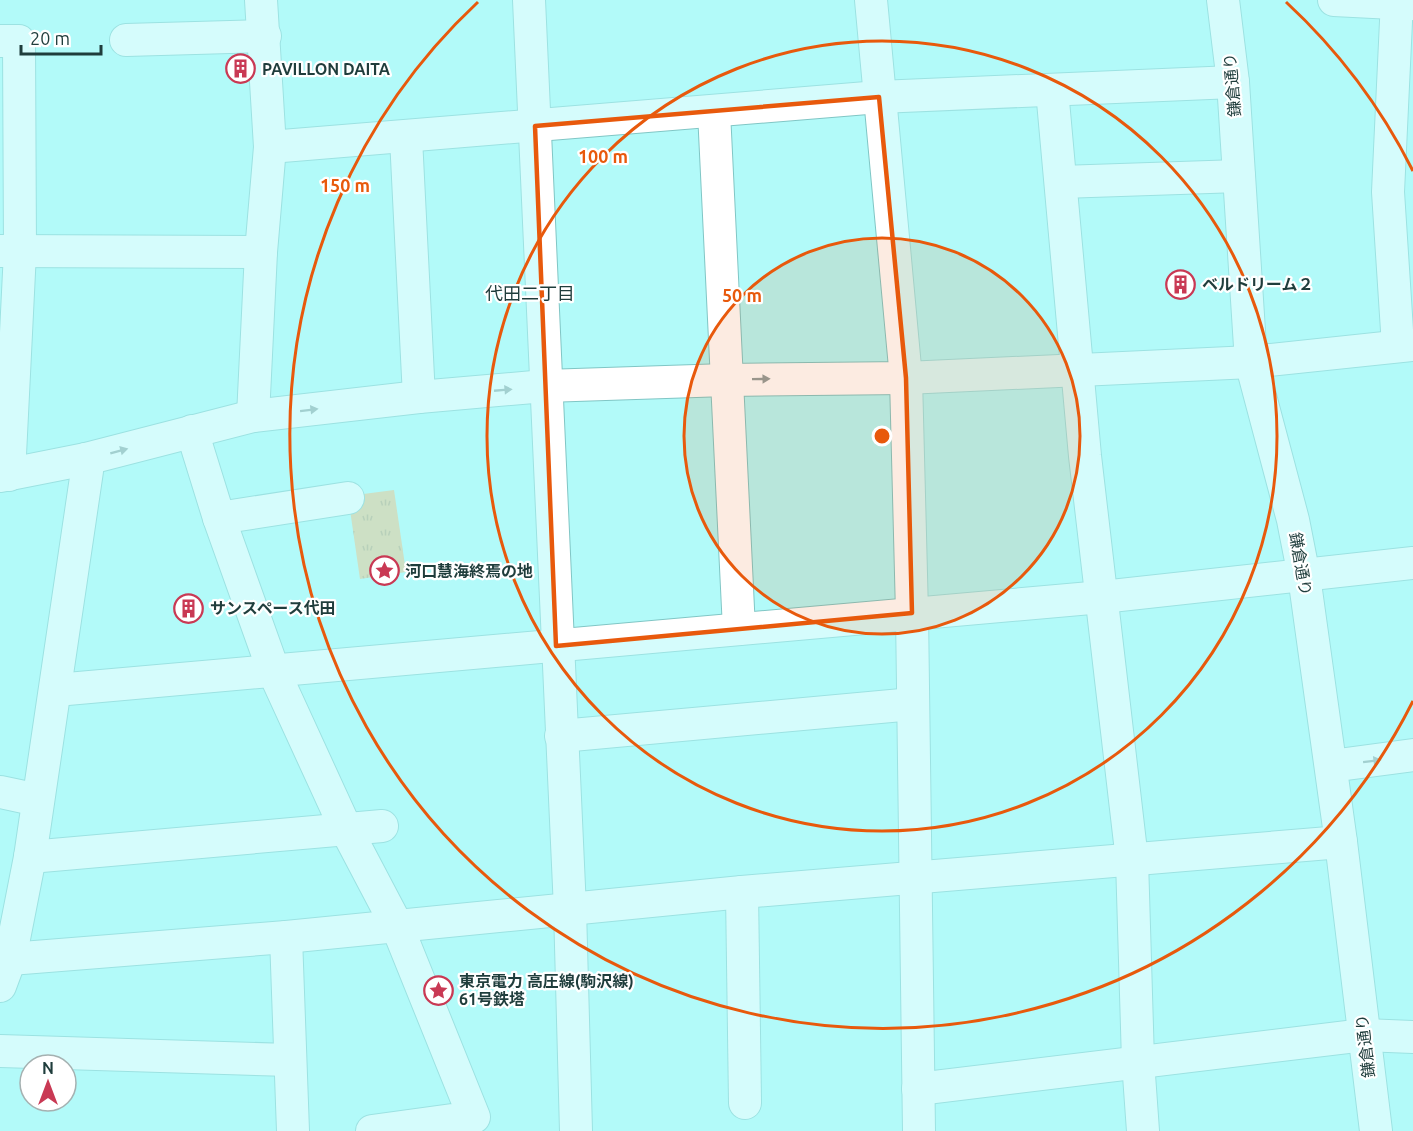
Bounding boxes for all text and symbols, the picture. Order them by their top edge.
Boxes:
scale bar [21,18,100,56]
text: 20 m [30,28,70,48]
street label: 鎌倉通り [1220,52,1244,118]
building icon: PAVILLON DAITA [225,53,257,85]
place label: PAVILLON DAITA [262,60,391,78]
text: 100 m [578,146,628,166]
text: 150 m [320,175,370,195]
building icon: ベルドリーム２ [1165,268,1197,300]
place label: ベルドリーム２ [1202,275,1314,293]
district label: 代田二丁目 [485,283,575,303]
text: 50 m [722,285,762,305]
one-way arrow [751,375,770,384]
one-way arrow [494,385,513,395]
one-way arrow [300,405,319,415]
centre of rings [872,426,892,446]
one-way arrow [110,445,128,455]
street label: 鎌倉通り [1287,531,1315,597]
place icon: 河口慧海終焉の地 [368,555,400,587]
place label: 河口慧海終焉の地 [405,562,533,580]
building icon: サンスペース代田 [173,592,205,624]
place label: サンスペース代田 [210,599,336,617]
one-way arrow [1362,756,1381,765]
place label: 東京電力 高圧線(駒沢線) 61号鉄塔 [459,972,634,1008]
place icon: 東京電力 高圧線(駒沢線) 61号鉄塔 [422,974,454,1006]
street label: 鎌倉通り [1352,1013,1378,1079]
north arrow [18,1053,78,1113]
text: N [42,1059,54,1077]

